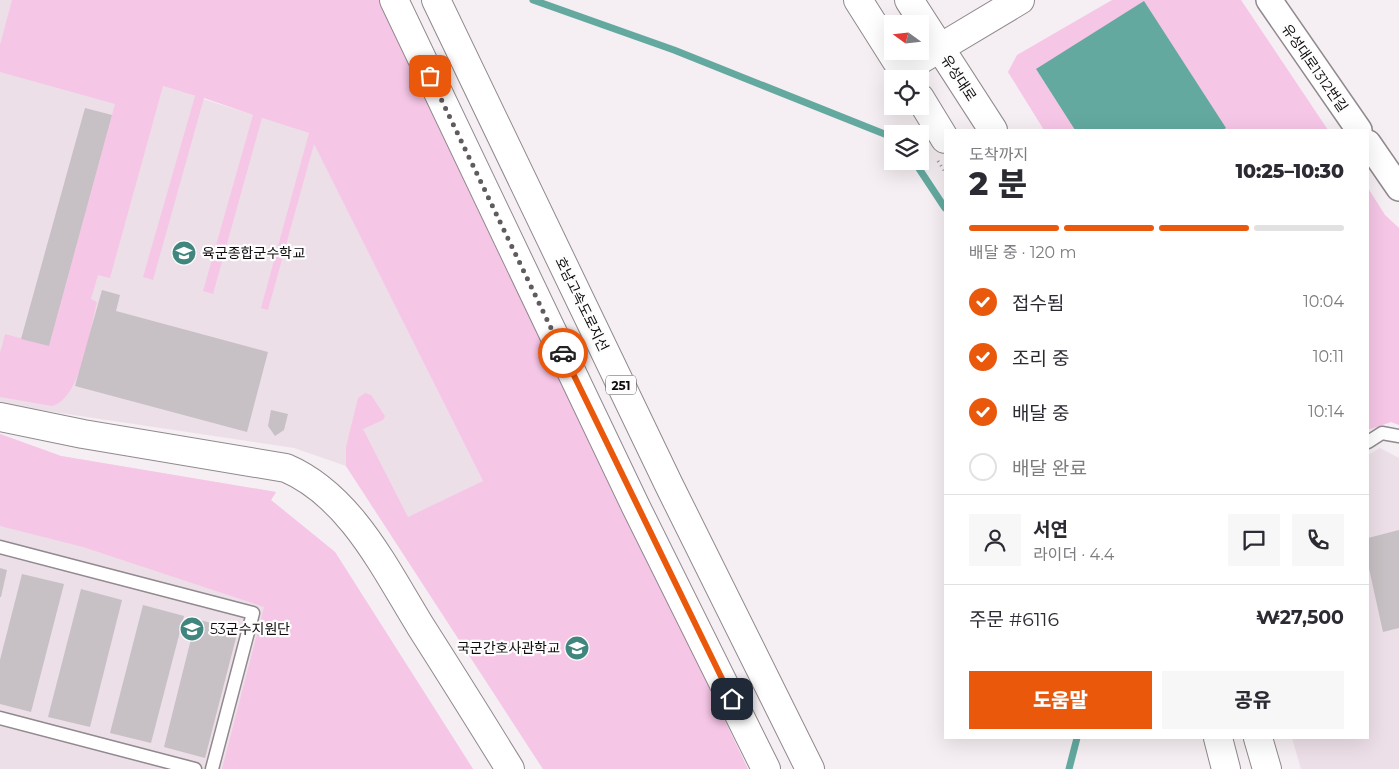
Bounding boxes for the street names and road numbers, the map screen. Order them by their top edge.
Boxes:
street label: 유성대로1312번길 [1278,21,1352,115]
street label: 유성대로 [937,51,981,105]
street label: 호남고속도로지선 [551,254,613,354]
road number: 251 [606,376,636,394]

